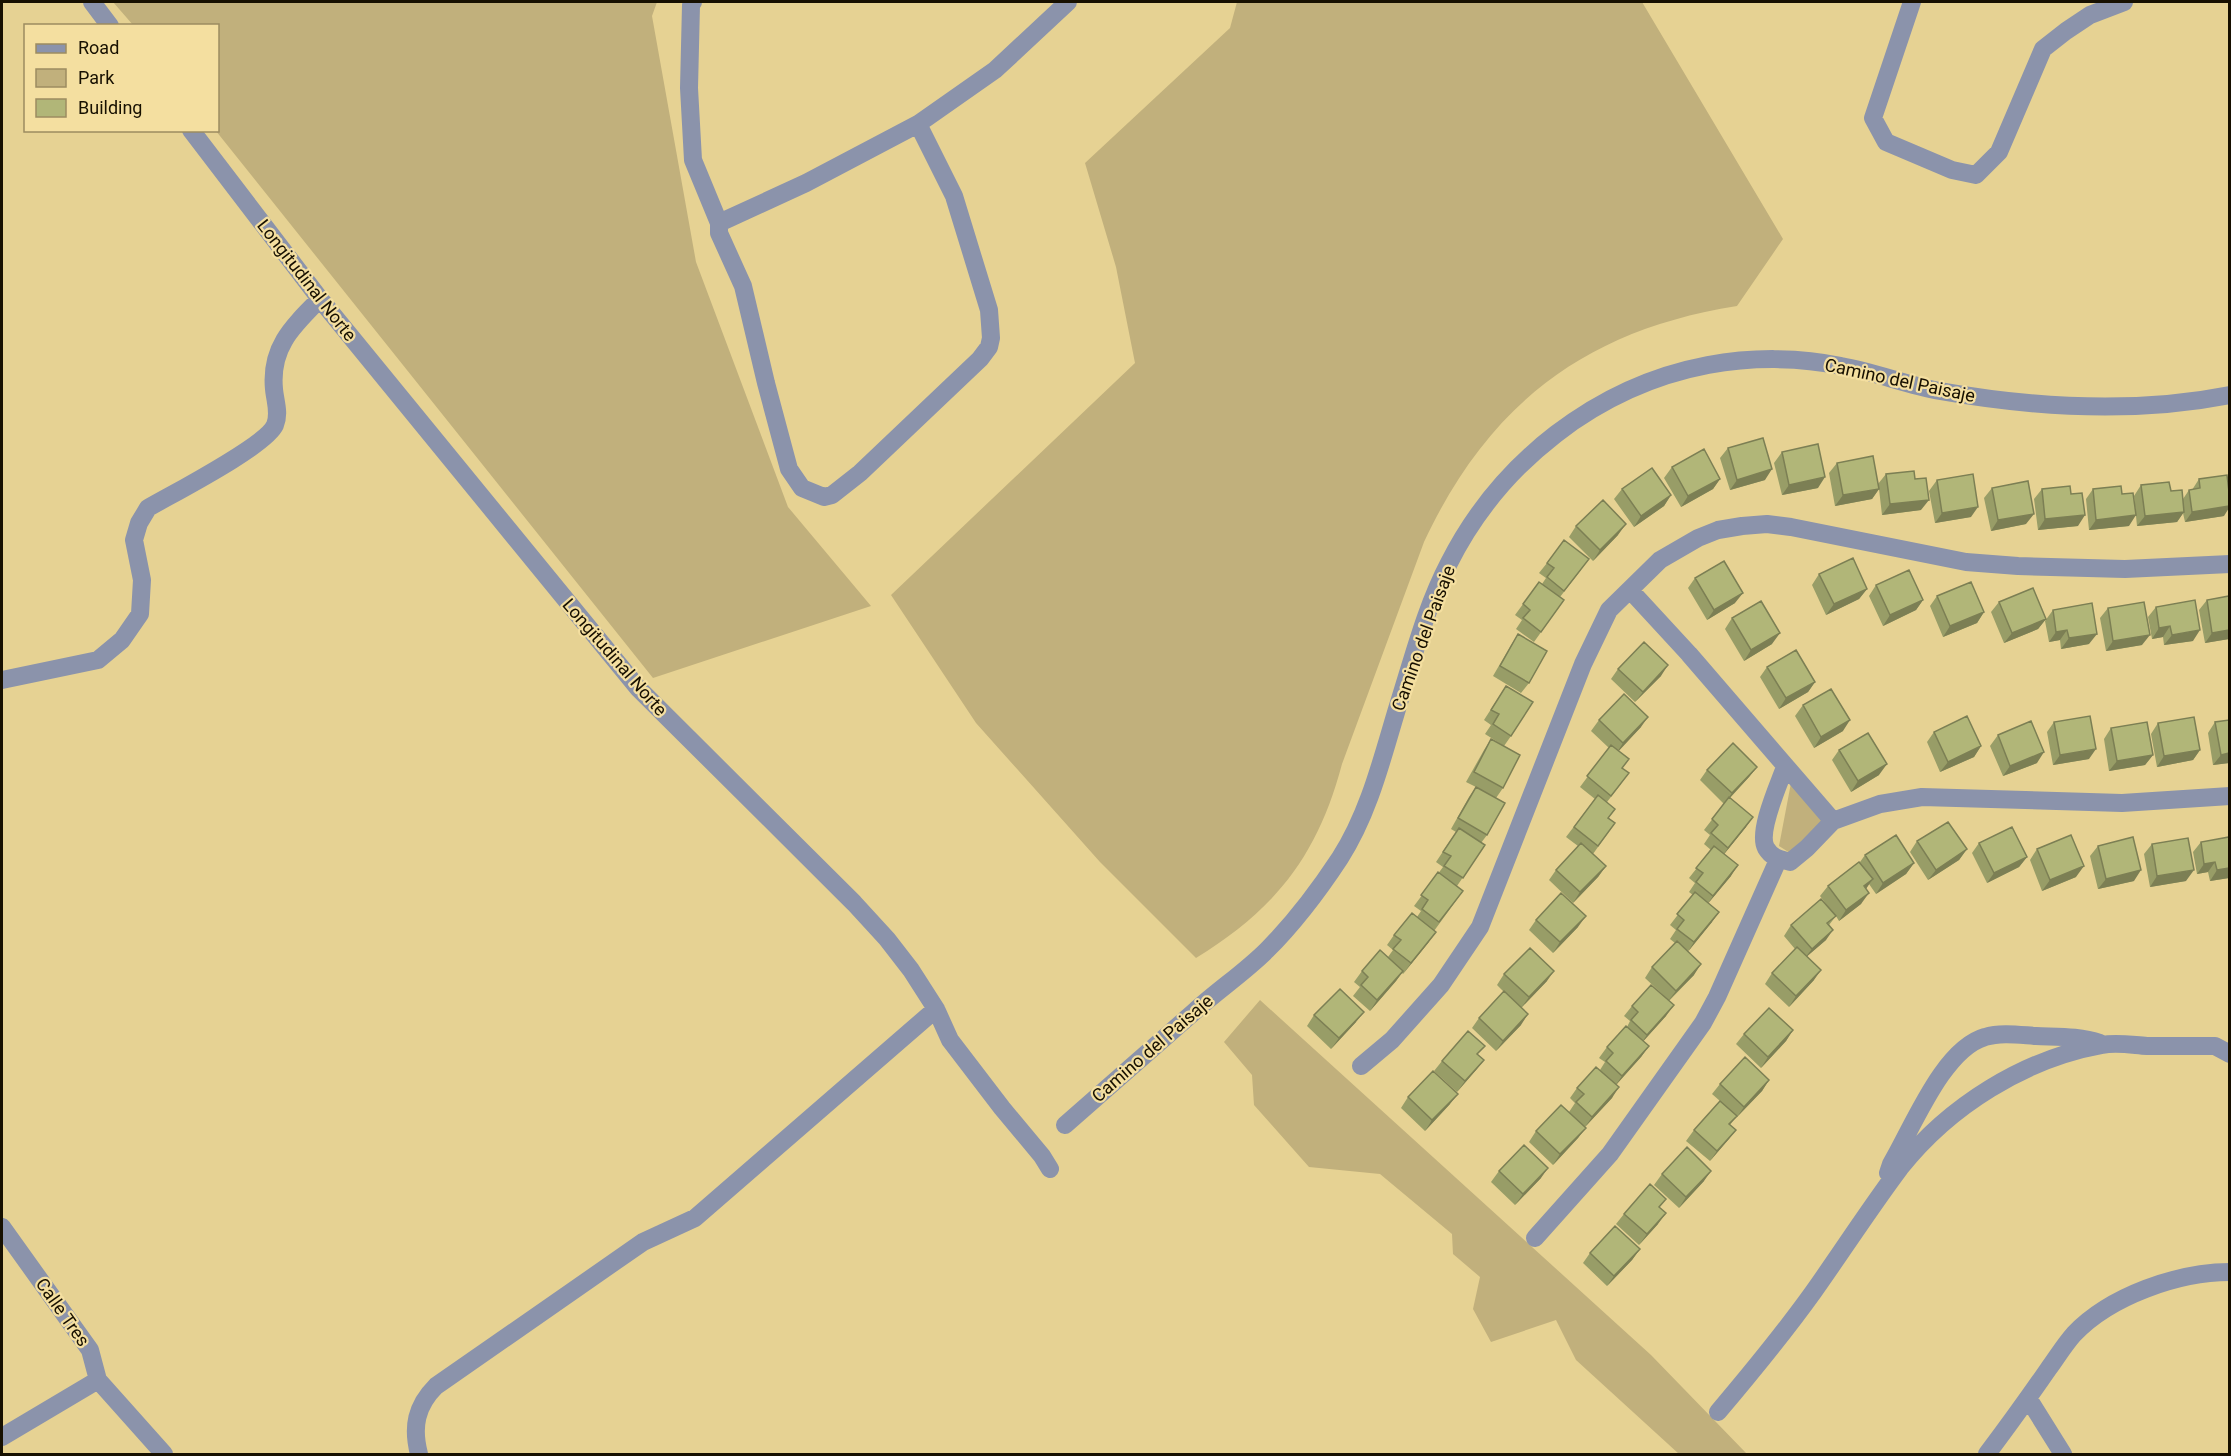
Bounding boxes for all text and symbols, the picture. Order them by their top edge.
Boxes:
legend [24,24,219,132]
text: Road [78,37,119,58]
text: Park [78,67,115,88]
text: Building [78,97,142,118]
street label: Longitudinal Norte [253,215,361,345]
street label: Camino del Paisaje [1823,354,1977,406]
street label: Camino del Paisaje [1387,562,1459,714]
street label: Longitudinal Norte [558,594,672,720]
street label: Camino del Paisaje [1087,990,1217,1106]
street label: Calle Tres [32,1274,94,1350]

